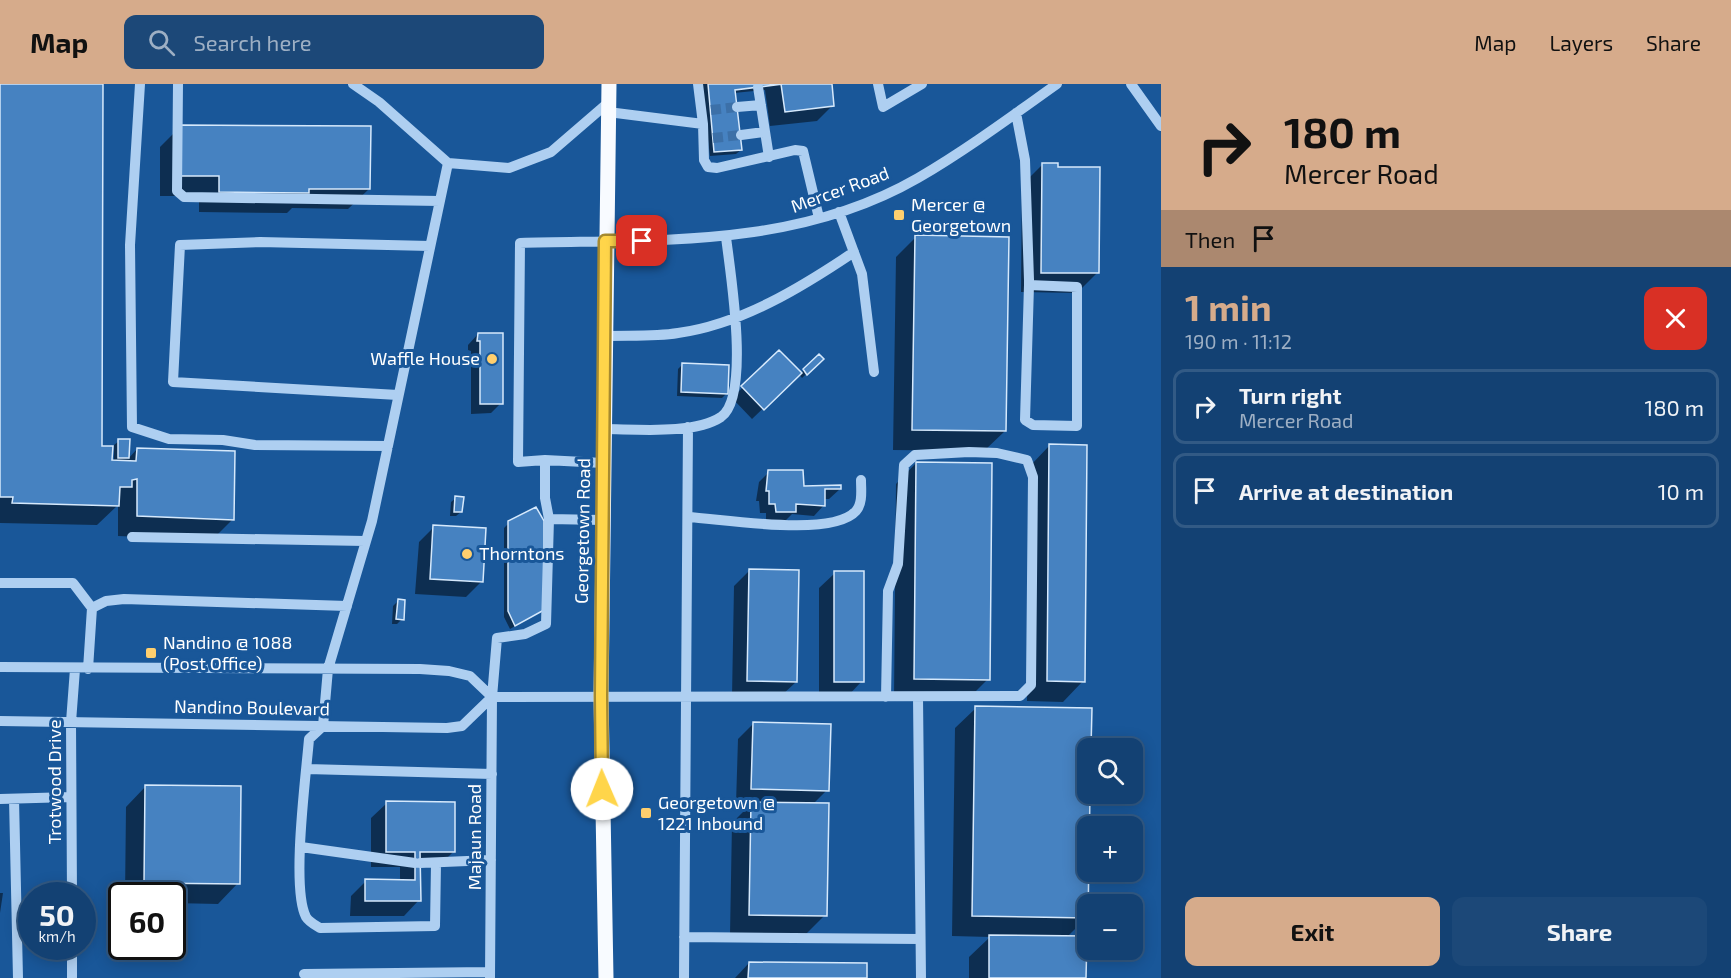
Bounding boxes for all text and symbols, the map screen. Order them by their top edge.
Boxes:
search box [124,15,544,69]
text: Map [30,25,88,59]
icon: search [145,26,178,59]
text: Search here [193,29,312,55]
text: Map [1474,30,1516,55]
text: Layers [1549,30,1613,55]
text: Share [1646,30,1701,55]
text: 180 m [1284,106,1401,156]
icon: right [1185,108,1263,186]
text: Mercer Road [1284,157,1439,189]
street label: Mercer Road [787,161,892,217]
place label: Mercer @ Georgetown [911,193,1011,236]
marker: Mercer @ Georgetown [892,208,906,222]
pin [616,215,667,266]
icon: arrive [1247,222,1280,255]
icon: arrive [625,224,658,257]
text: Then [1185,226,1235,252]
text: 1 min [1185,285,1272,328]
button: close [1644,287,1707,350]
text: 190 m · 11:12 [1185,329,1292,353]
place label: Waffle House [370,347,480,369]
marker: Waffle House [485,352,499,366]
text: Turn right [1239,382,1341,408]
icon: right [1188,390,1221,423]
text: 180 m [1644,394,1704,420]
text: Mercer Road [1239,408,1354,432]
street label: Georgetown Road [570,458,594,604]
icon: arrive [1188,474,1221,507]
text: Arrive at destination [1239,478,1453,504]
text: 10 m [1658,478,1704,504]
place label: Thorntons [479,542,565,564]
marker: Thorntons [460,547,474,561]
place label: Nandino @ 1088 (Post Office) [163,631,292,674]
marker: Nandino @ 1088 (Post Office) [144,646,158,660]
street label: Nandino Boulevard [174,695,330,719]
street label: Trotwood Drive [43,719,65,845]
map controls [1077,738,1143,960]
button: search [1077,738,1143,804]
position arrow [570,757,634,821]
street label: Majaun Road [463,784,485,890]
place label: Georgetown @ 1221 Inbound [658,791,775,834]
marker: Georgetown @ 1221 Inbound [639,806,653,820]
button: + [1077,816,1143,882]
speed limit sign: 60 [108,882,186,960]
button: − [1077,894,1143,960]
text: 50 [39,896,75,932]
button: Exit [1185,897,1440,966]
button: Share [1452,897,1707,966]
text: km/h [38,927,76,945]

